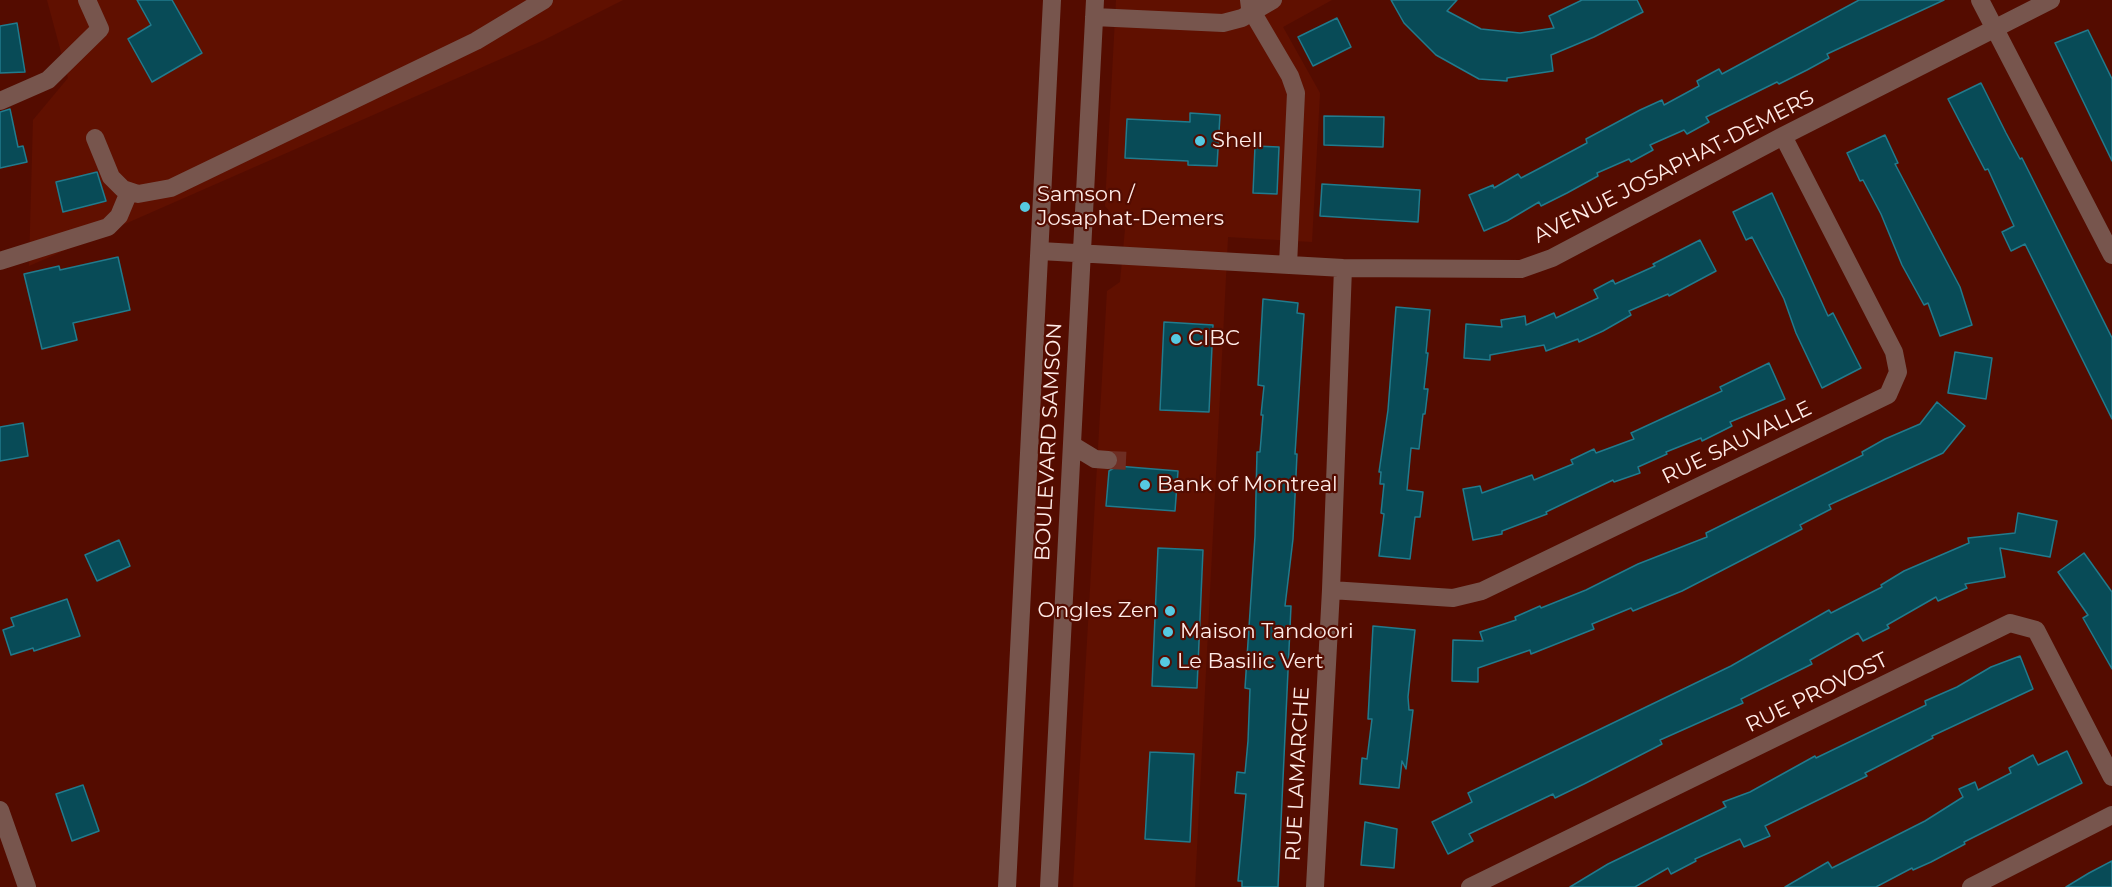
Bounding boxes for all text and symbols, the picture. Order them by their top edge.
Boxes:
street label: AVENUE JOSAPHAT-DEMERS [1530,85,1818,249]
place label: Shell [1212,128,1263,154]
marker: Shell [1193,134,1207,148]
place label: Samson / Josaphat-Demers [1037,182,1224,232]
marker: Samson / Josaphat-Demers [1018,200,1032,214]
street label: BOULEVARD SAMSON [1030,322,1068,562]
place label: CIBC [1188,326,1240,352]
marker: CIBC [1169,332,1183,346]
street label: RUE SAUVALLE [1658,396,1816,490]
place label: Bank of Montreal [1157,472,1338,498]
marker: Bank of Montreal [1138,478,1152,492]
place label: Ongles Zen [1037,598,1158,624]
marker: Ongles Zen [1163,604,1177,618]
place label: Maison Tandoori [1180,619,1354,645]
marker: Maison Tandoori [1161,625,1175,639]
street label: RUE PROVOST [1742,648,1892,738]
place label: Le Basilic Vert [1177,649,1324,675]
marker: Le Basilic Vert [1158,655,1172,669]
street label: RUE LAMARCHE [1281,686,1315,862]

